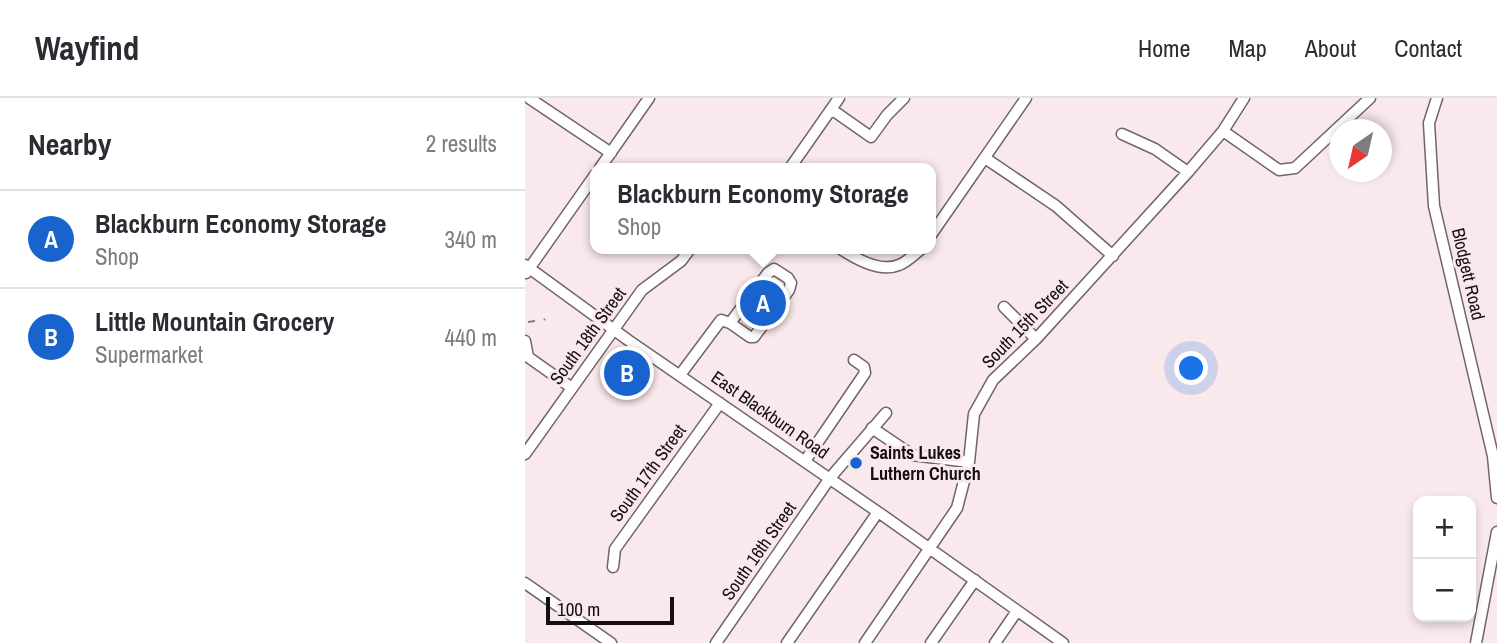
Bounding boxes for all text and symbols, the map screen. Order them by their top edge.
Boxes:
text: Wayfind [35,26,139,70]
text: Home [1138,32,1190,64]
text: Map [1228,32,1267,64]
text: About [1305,32,1356,64]
text: Contact [1394,32,1462,64]
north arrow [1329,119,1392,182]
text: Nearby [28,124,111,164]
text: 2 results [426,128,497,159]
popup [590,163,936,254]
text: Blackburn Economy Storage [617,176,909,211]
text: Blackburn Economy Storage [95,206,386,241]
text: Shop [617,211,661,242]
text: A [44,224,58,255]
text: 340 m [445,224,497,255]
street label: Blodgett Road [1446,226,1491,322]
text: Shop [95,241,139,272]
street label: South 15th Street [976,274,1074,374]
pin: A [740,277,786,329]
street label: South 18th Street [544,282,631,390]
text: Little Mountain Grocery [95,304,334,339]
text: B [44,322,58,353]
text: 440 m [445,322,497,353]
text: Supermarket [95,339,203,370]
pin: B [604,347,650,399]
your location [1174,351,1208,385]
street label: East Blackburn Road [706,365,834,465]
street label: South 17th Street [604,419,691,527]
place label: Saints Lukes Luthern Church [870,440,981,486]
marker: Saints Lukes Luthern Church [848,455,864,471]
street label: South 16th Street [715,496,802,605]
map controls [1413,496,1476,622]
button: + [1413,496,1476,559]
button: − [1413,559,1476,622]
scale bar [546,594,674,626]
text: 100 m [557,596,600,622]

